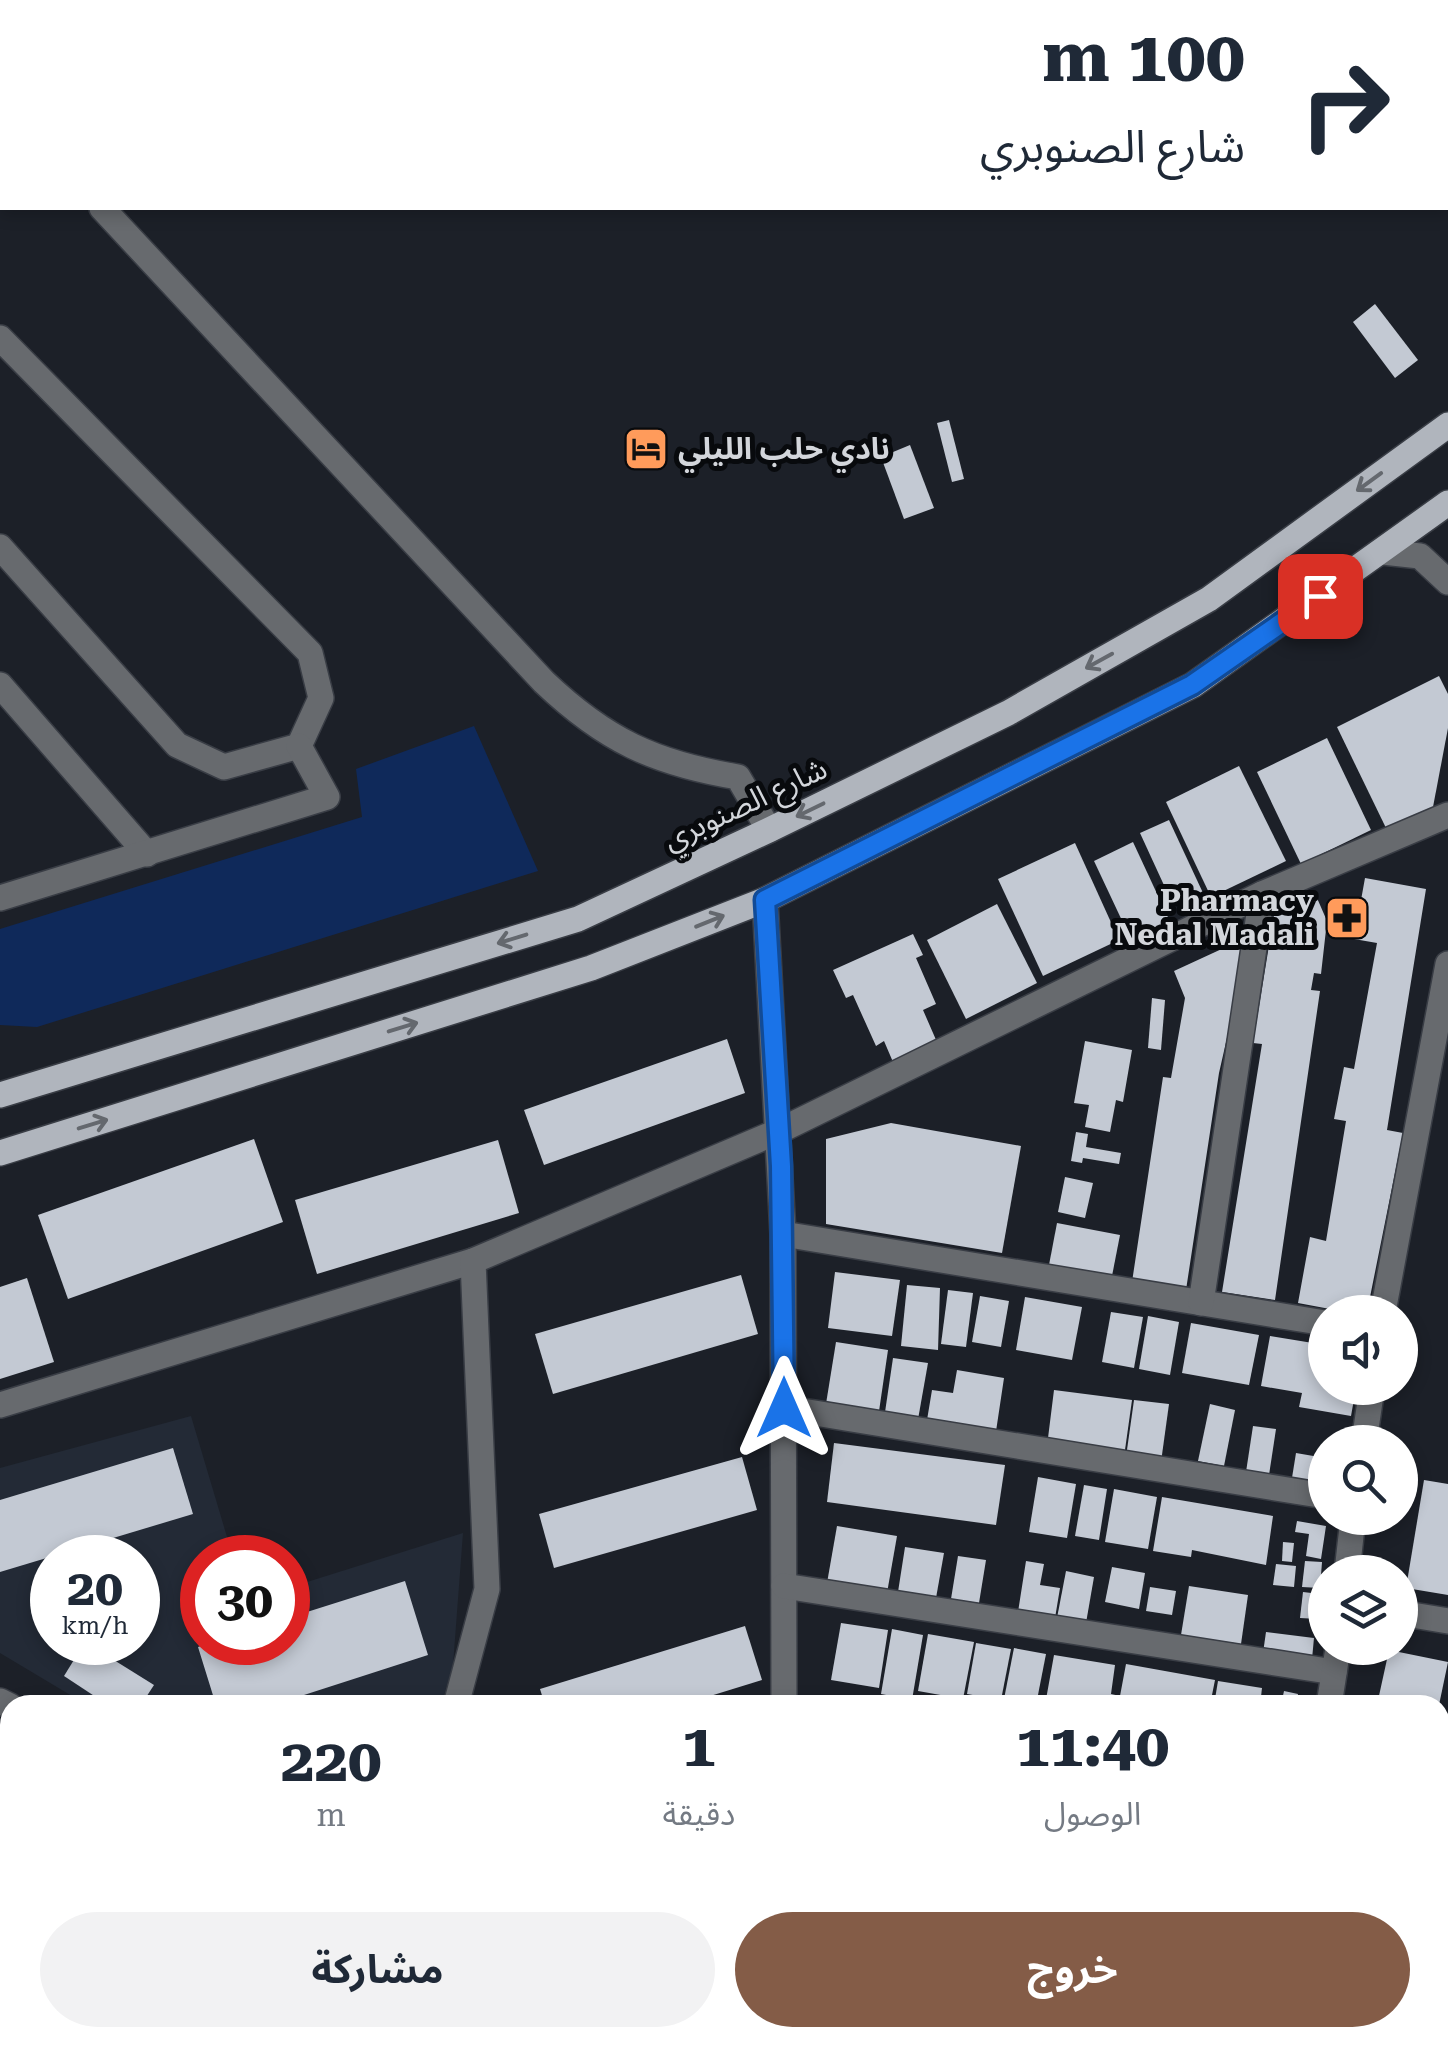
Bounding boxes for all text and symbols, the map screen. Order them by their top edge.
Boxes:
text: 100 m [1042,16,1245,98]
icon: right [1280,40,1410,170]
text: شارع الصنوبري [980,120,1245,173]
hotel icon: نادي حلب الليلي [623,426,669,472]
place label: نادي حلب الليلي [678,431,890,473]
one-way arrow [1356,471,1383,492]
pin [1278,554,1363,639]
icon: arrive [1293,569,1348,624]
one-way arrow [1084,652,1114,672]
street label: شارع الصنوبري [657,750,835,862]
one-way arrow [796,801,825,820]
place label: Pharmacy Nedal Madali [1115,883,1314,952]
pharmacy icon: Pharmacy Nedal Madali [1324,895,1370,941]
one-way arrow [695,911,725,929]
one-way arrow [497,931,528,949]
one-way arrow [387,1017,419,1035]
one-way arrow [77,1114,108,1132]
map controls [1308,1295,1418,1665]
button: sound [1308,1295,1418,1405]
position arrow [732,1356,836,1460]
button: search [1308,1425,1418,1535]
speed limit sign: 30 [180,1535,310,1665]
button: layers [1308,1555,1418,1665]
text: 20 [67,1559,123,1617]
text: km/h [62,1611,128,1640]
text: 1 [682,1710,716,1781]
text: 11:40 [1016,1710,1169,1781]
text: 220 [281,1725,382,1796]
text: دقيقة [662,1795,735,1833]
text: الوصول [1044,1795,1141,1833]
text: m [317,1796,346,1834]
button: مشاركة [40,1912,715,2027]
button: خروج [735,1912,1410,2027]

